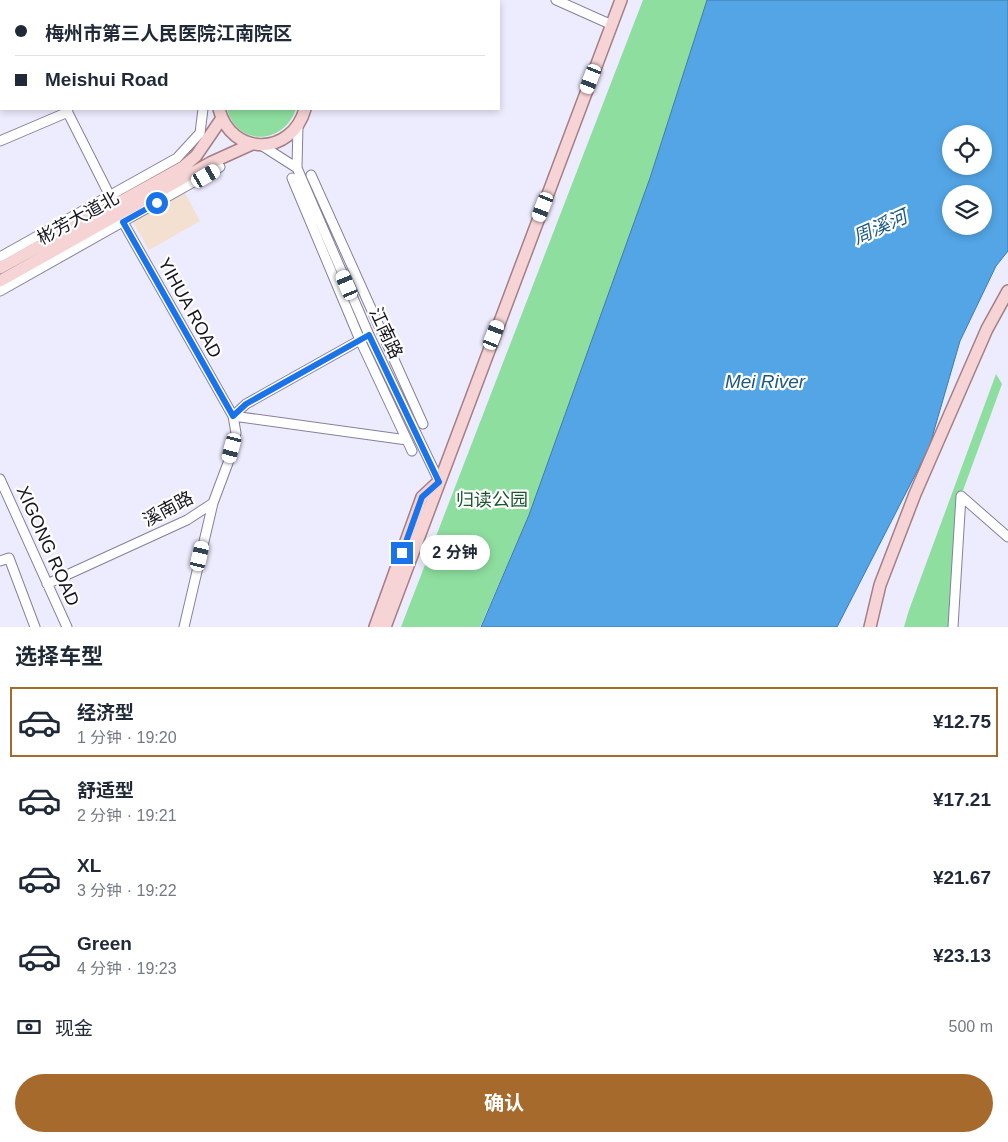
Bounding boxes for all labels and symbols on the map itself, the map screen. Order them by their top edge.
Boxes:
car [578,62,603,96]
car [189,162,222,190]
street label: 彬芳大道北 [34,187,122,249]
car [530,190,555,224]
route start [146,192,168,214]
water label: 周溪河 [850,204,914,248]
street label: YIHUA ROAD [154,255,226,361]
car [334,268,359,302]
street label: 江南路 [366,304,406,362]
car [481,318,506,352]
water label: Mei River [725,371,806,392]
car [220,432,243,464]
street label: XIGONG ROAD [13,483,83,609]
street label: 溪南路 [139,487,197,531]
park label: 归读公园 [456,490,528,510]
callout: 2 分钟 [420,536,490,570]
car [189,540,210,572]
route end [391,542,413,564]

